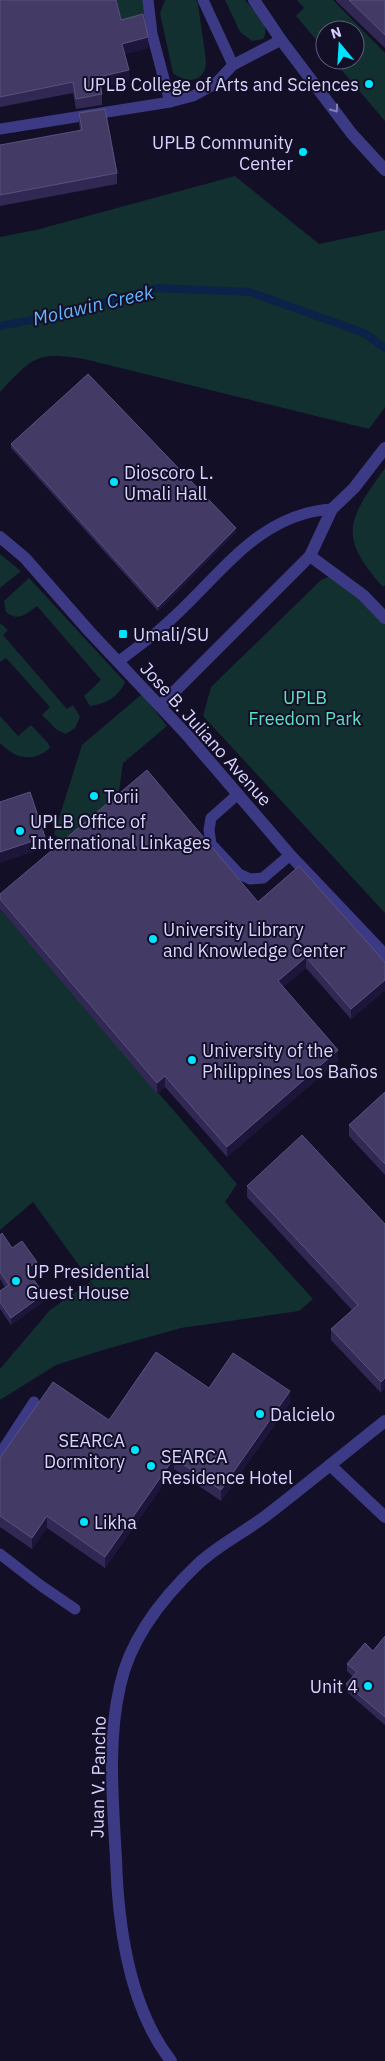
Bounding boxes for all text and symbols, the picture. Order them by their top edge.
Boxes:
north arrow [315,20,365,70]
text: N [328,23,344,43]
place label: UPLB College of Arts and Sciences [83,73,359,96]
marker: UPLB College of Arts and Sciences [363,78,375,90]
one-way arrow [328,104,338,113]
place label: UPLB Community Center [152,131,293,175]
marker: UPLB Community Center [297,146,309,158]
water label: Molawin Creek [30,279,157,331]
place label: Dioscoro L. Umali Hall [124,461,214,505]
marker: Dioscoro L. Umali Hall [108,476,120,488]
place label: Umali/SU [133,623,209,646]
marker: Umali/SU [117,628,129,640]
street label: Jose B. Juliano Avenue [135,657,277,811]
park label: UPLB Freedom Park [249,686,362,730]
place label: Torii [104,785,139,808]
marker: Torii [88,790,100,802]
place label: UPLB Office of International Linkages [30,810,211,854]
marker: UPLB Office of International Linkages [14,825,26,837]
place label: University Library and Knowledge Center [163,918,346,962]
marker: University Library and Knowledge Center [147,933,159,945]
place label: University of the Philippines Los Baños [202,1039,378,1083]
marker: University of the Philippines Los Baños [186,1054,198,1066]
place label: UP Presidential Guest House [26,1260,150,1304]
marker: UP Presidential Guest House [10,1275,22,1287]
place label: Dalcielo [270,1403,335,1426]
marker: Dalcielo [254,1408,266,1420]
place label: SEARCA Dormitory [44,1429,125,1473]
marker: SEARCA Dormitory [129,1444,141,1456]
place label: SEARCA Residence Hotel [161,1445,293,1489]
marker: SEARCA Residence Hotel [145,1460,157,1472]
place label: Likha [94,1511,137,1534]
marker: Likha [78,1516,90,1528]
place label: Unit 4 [310,1675,358,1698]
marker: Unit 4 [362,1680,374,1692]
street label: Juan V. Pancho [85,1716,111,1838]

